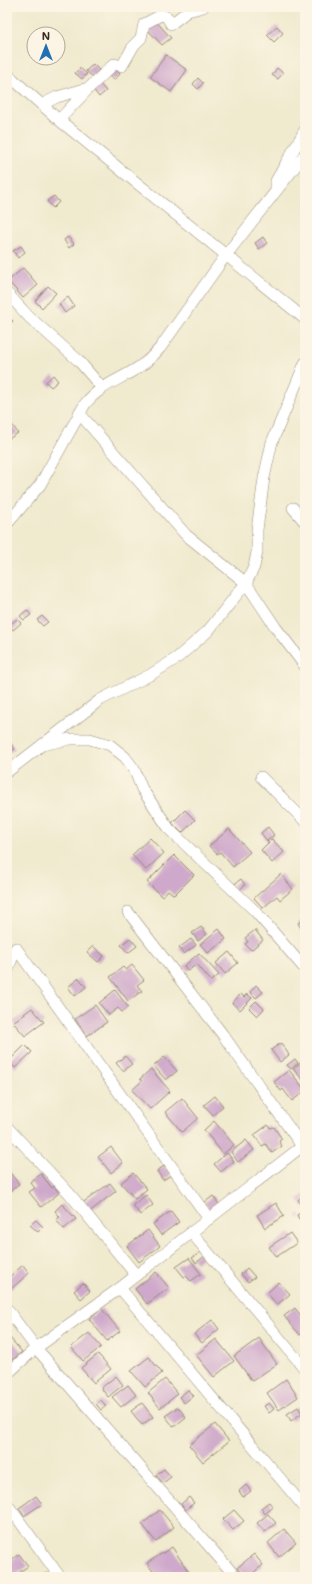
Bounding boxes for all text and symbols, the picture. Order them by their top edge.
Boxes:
north arrow [26,26,66,66]
text: N [42,28,50,43]

